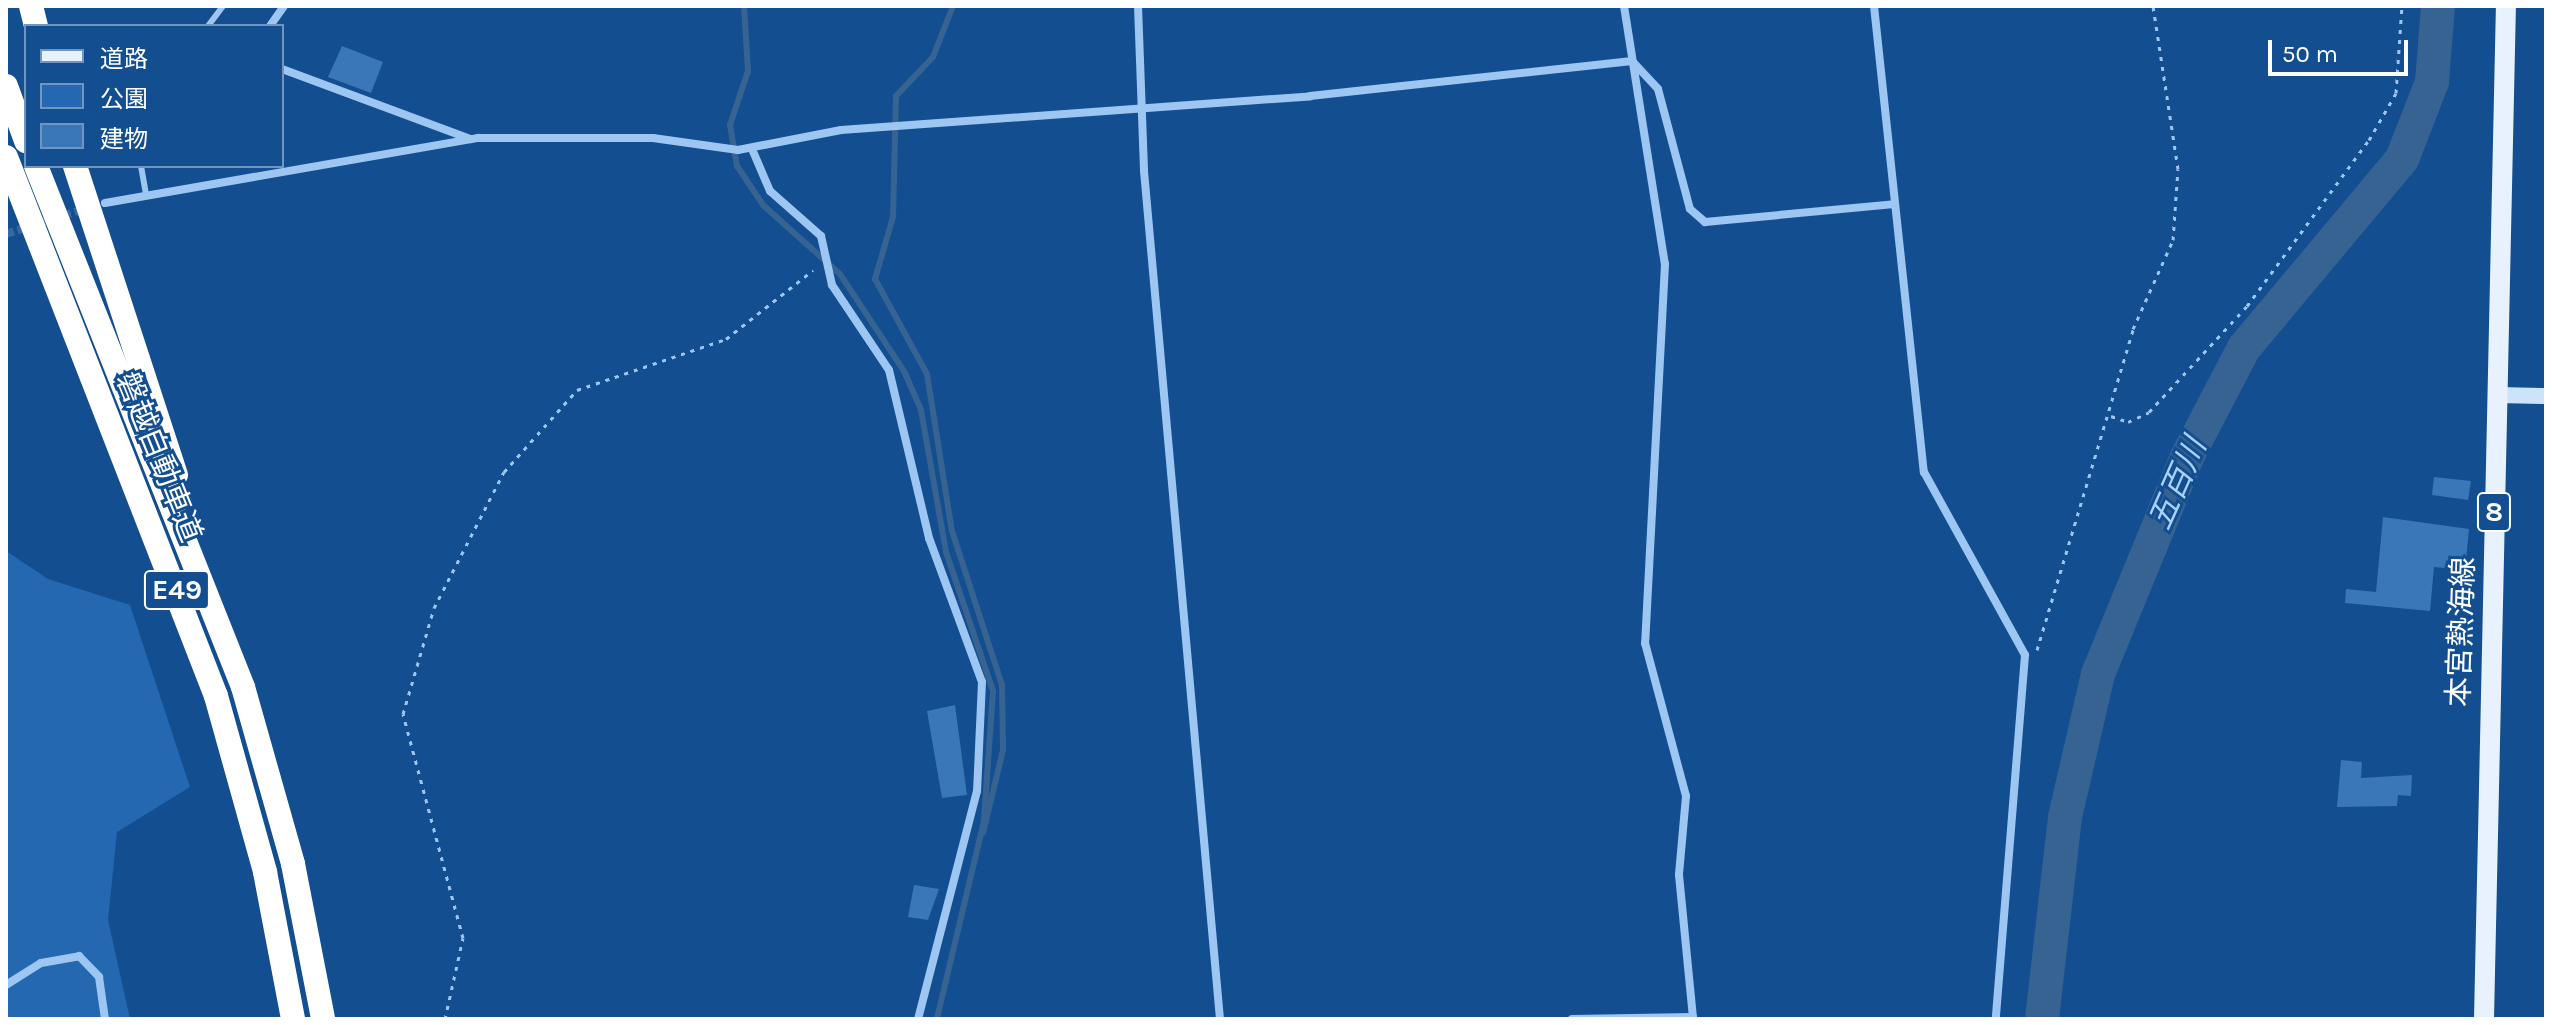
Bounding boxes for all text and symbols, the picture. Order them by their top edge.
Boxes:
legend [24,24,284,168]
scale bar [2272,24,2412,74]
text: 50 m [2282,40,2338,68]
text: 道路 [100,45,148,73]
text: 公園 [100,85,148,113]
text: 建物 [100,125,148,153]
street label: 磐越自動車道 [109,367,209,547]
water label: 五百川 [2141,432,2215,536]
road number: 8 [2476,488,2512,536]
street label: 本宮熱海線 [2440,556,2482,708]
road number: E49 [143,566,211,614]

